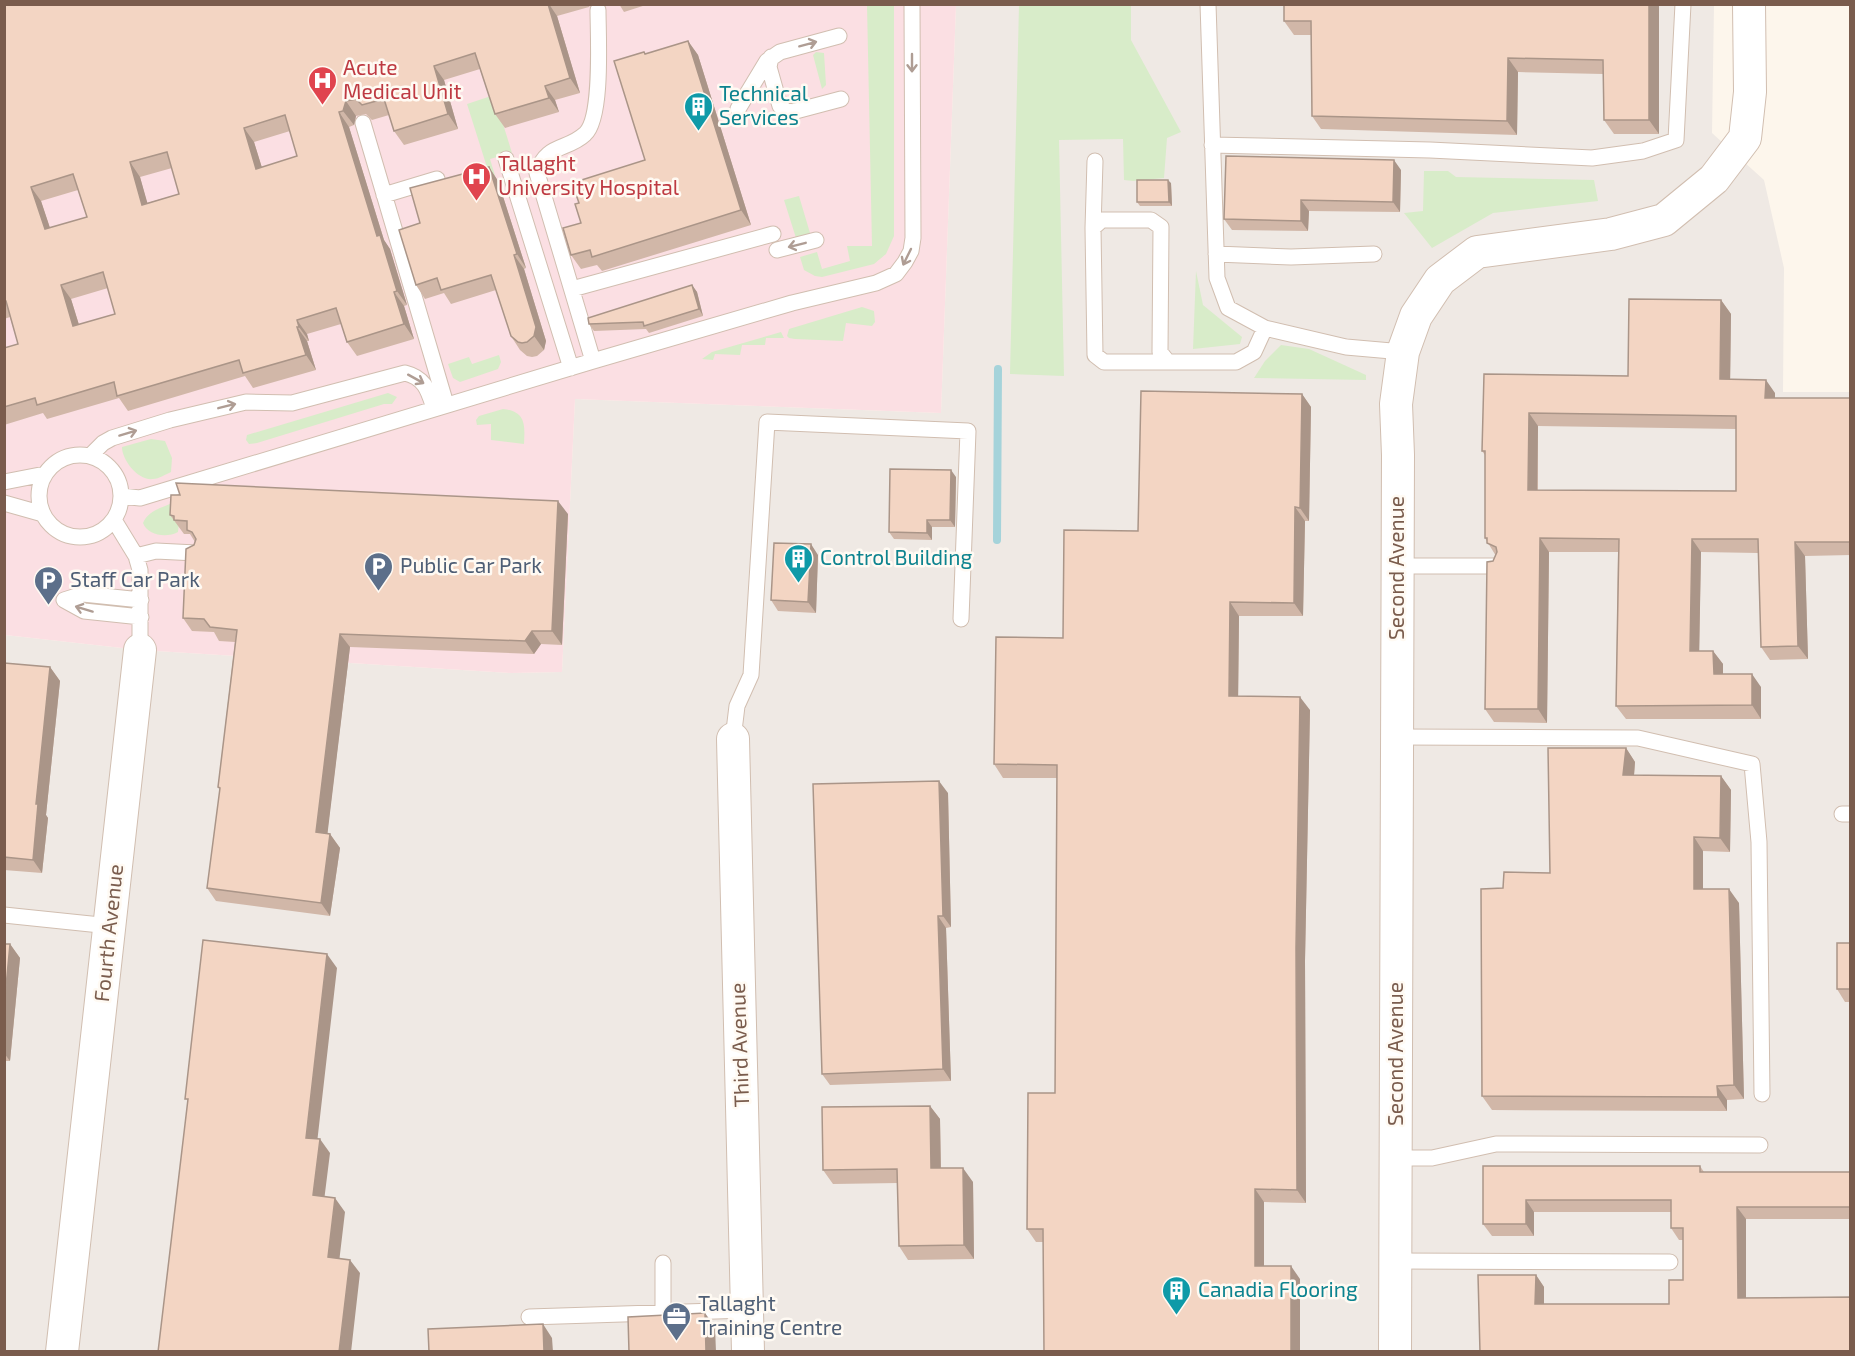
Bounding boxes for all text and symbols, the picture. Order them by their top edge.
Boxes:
one-way arrow [798,38,817,50]
one-way arrow [906,52,918,72]
place label: Acute Medical Unit [343,54,462,103]
hospital icon: Acute Medical Unit [306,64,338,106]
place label: Technical Services [719,80,809,129]
building icon: Technical Services [682,90,714,132]
place label: Tallaght University Hospital [498,150,680,199]
hospital icon: Tallaght University Hospital [461,160,493,202]
one-way arrow [788,240,807,252]
one-way arrow [900,247,912,265]
one-way arrow [407,373,424,385]
one-way arrow [217,400,236,412]
one-way arrow [118,427,137,438]
street label: Second Avenue [1383,496,1408,640]
building icon: Control Building [783,542,815,584]
place label: Control Building [820,544,972,569]
parking icon: Public Car Park [363,550,395,592]
place label: Public Car Park [400,552,542,577]
parking icon: Staff Car Park [33,564,65,606]
place label: Staff Car Park [70,566,200,591]
one-way arrow [75,602,93,613]
street label: Fourth Avenue [88,863,127,1003]
street label: Third Avenue [724,982,753,1108]
street label: Second Avenue [1382,982,1407,1126]
building icon: Canadia Flooring [1161,1274,1193,1316]
place label: Canadia Flooring [1198,1276,1358,1301]
place label: Tallaght Training Centre [698,1290,842,1339]
office icon: Tallaght Training Centre [661,1300,693,1342]

